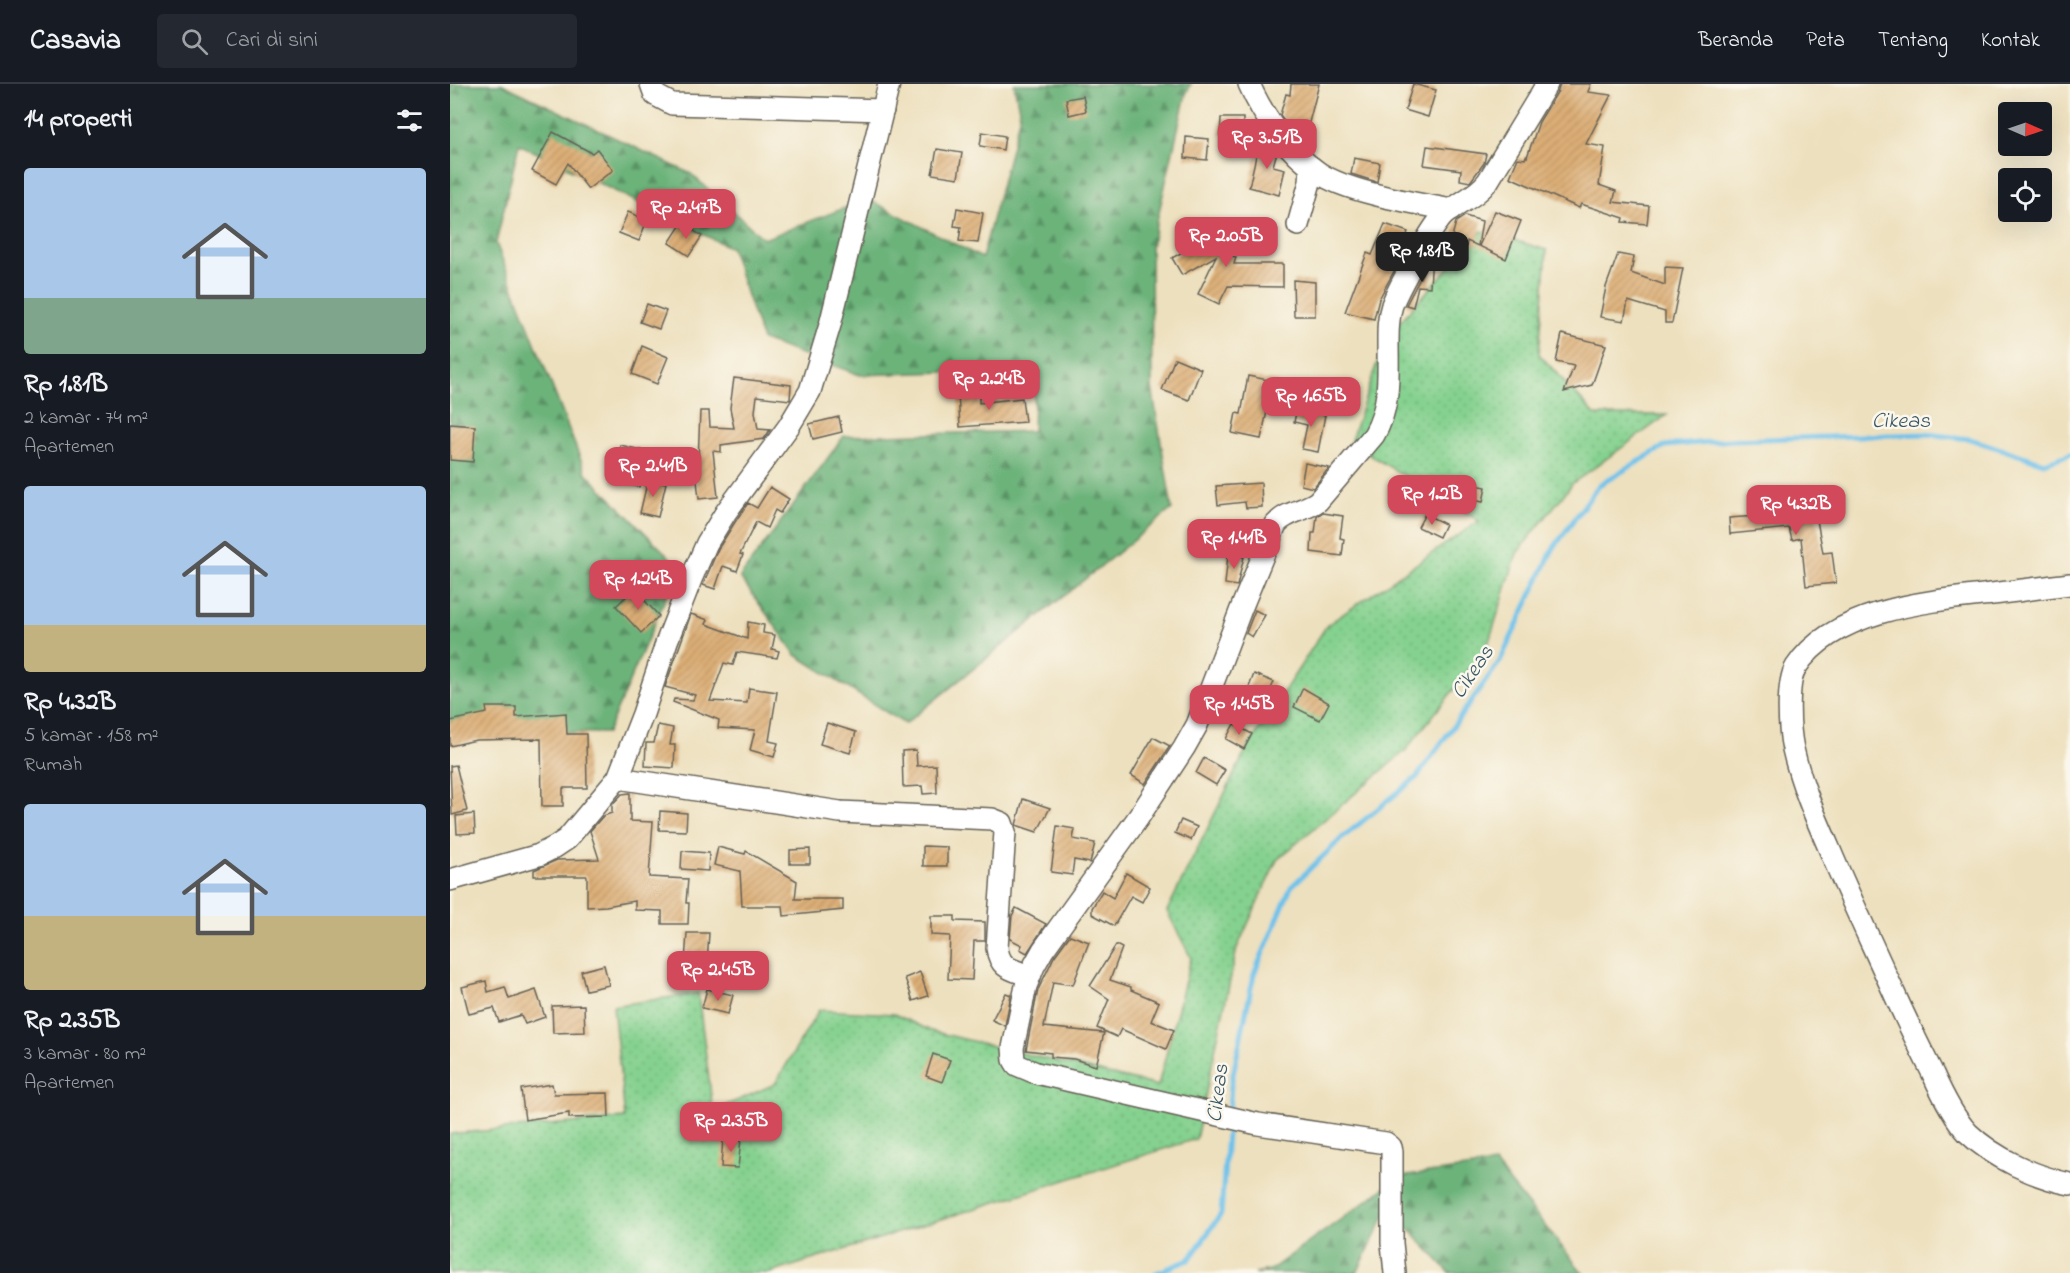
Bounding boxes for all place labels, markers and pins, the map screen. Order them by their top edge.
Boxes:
pin: Rp 3.51B [1205,119,1329,170]
pin: Rp 2.47B [624,189,748,240]
pin: Rp 2.05B [1164,217,1288,268]
pin: Rp 1.81B [1360,232,1484,283]
pin: Rp 2.24B [927,360,1051,411]
pin: Rp 1.65B [1249,377,1373,428]
pin: Rp 2.41B [591,447,715,498]
pin: Rp 1.2B [1377,475,1487,526]
pin: Rp 4.32B [1734,485,1858,536]
pin: Rp 1.41B [1172,519,1296,570]
pin: Rp 1.24B [576,560,700,611]
pin: Rp 1.45B [1177,685,1301,736]
pin: Rp 2.45B [656,951,780,1002]
pin: Rp 2.35B [669,1102,793,1153]

